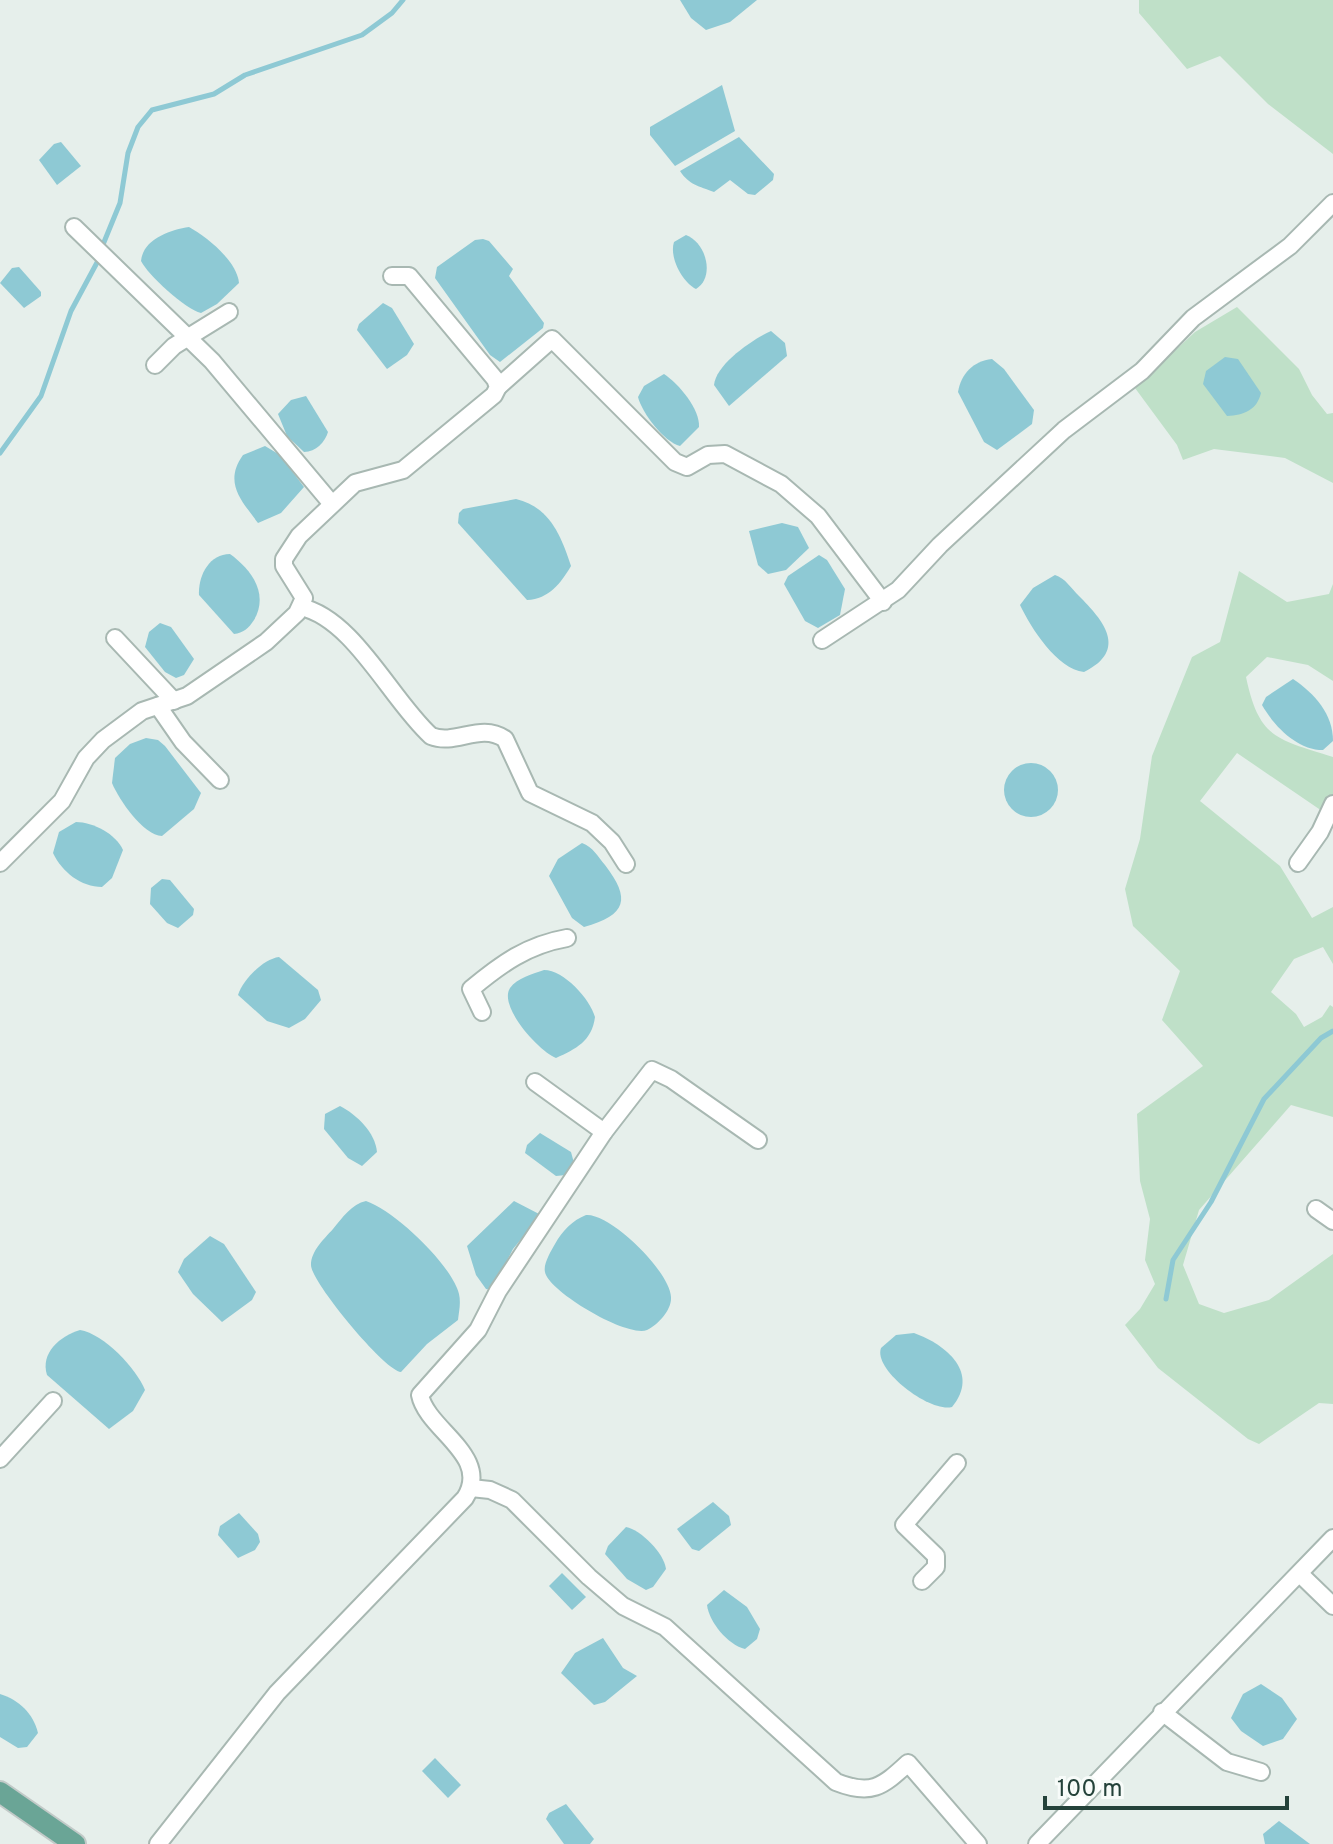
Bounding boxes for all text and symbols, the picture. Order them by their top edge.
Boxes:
scale bar [1045,1760,1287,1810]
text: 100 m [1057,1775,1123,1805]

